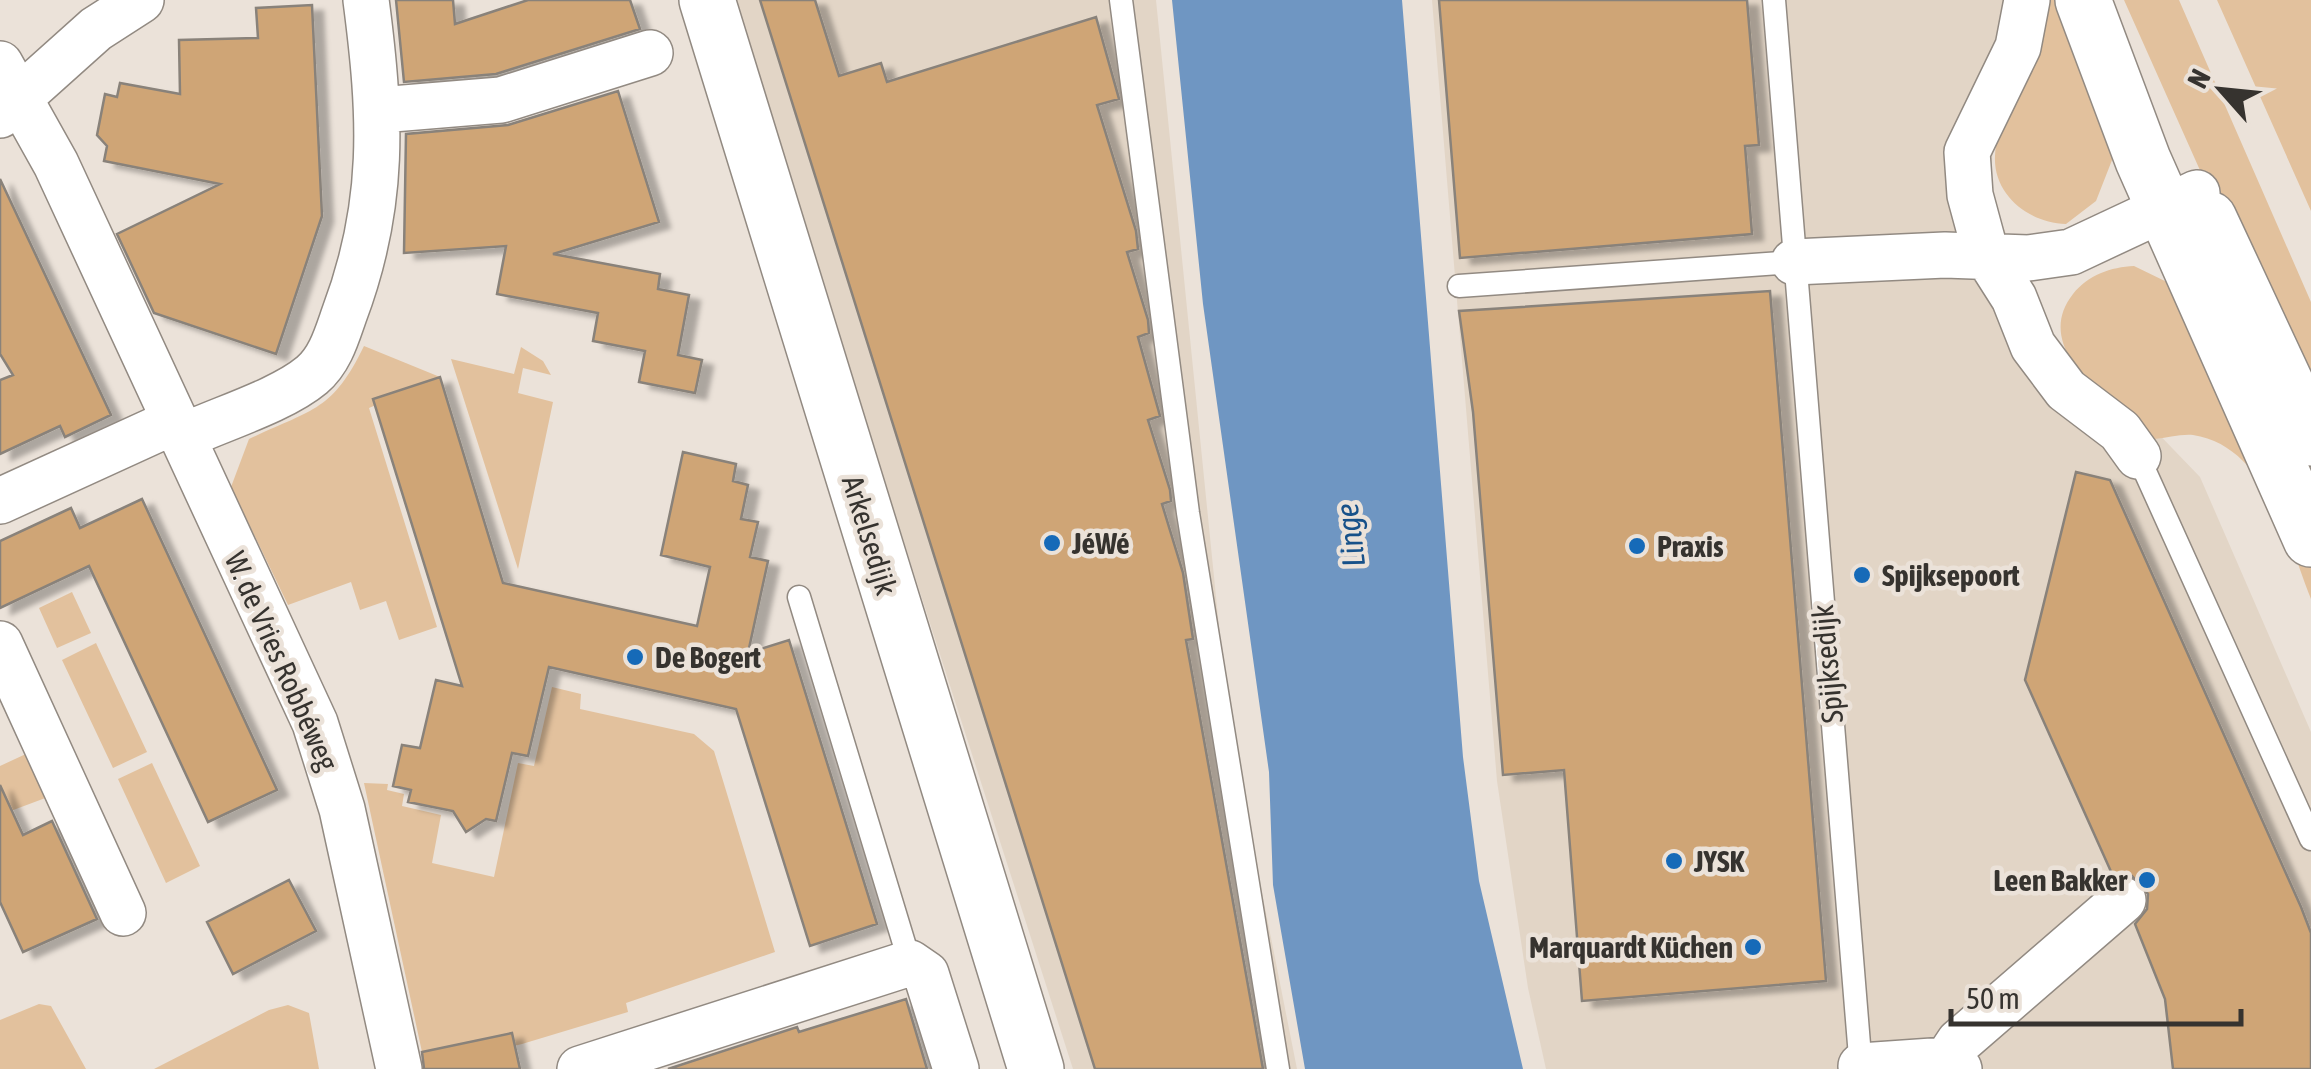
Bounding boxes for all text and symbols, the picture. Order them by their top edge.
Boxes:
north arrow [2171,40,2271,140]
text: N [2181,64,2217,93]
street label: Arkelsedijk [836,471,904,599]
water label: Linge [1328,501,1372,569]
place label: JéWé [1071,526,1130,560]
place label: Praxis [1657,529,1724,563]
marker: JéWé [1041,532,1063,554]
marker: Praxis [1626,535,1648,557]
street label: W. de Vries Robbéweg [219,546,346,776]
place label: Spijksepoort [1882,558,2020,592]
marker: Spijksepoort [1851,564,1873,586]
street label: Spijksedijk [1805,603,1849,725]
place label: De Bogert [655,640,761,674]
marker: De Bogert [624,646,646,668]
place label: JYSK [1693,844,1745,878]
marker: JYSK [1663,850,1685,872]
place label: Leen Bakker [1993,863,2128,897]
marker: Leen Bakker [2136,869,2158,891]
place label: Marquardt Küchen [1529,930,1733,964]
marker: Marquardt Küchen [1742,936,1764,958]
scale bar [1951,964,2241,1026]
text: 50 m [1966,981,2020,1015]

